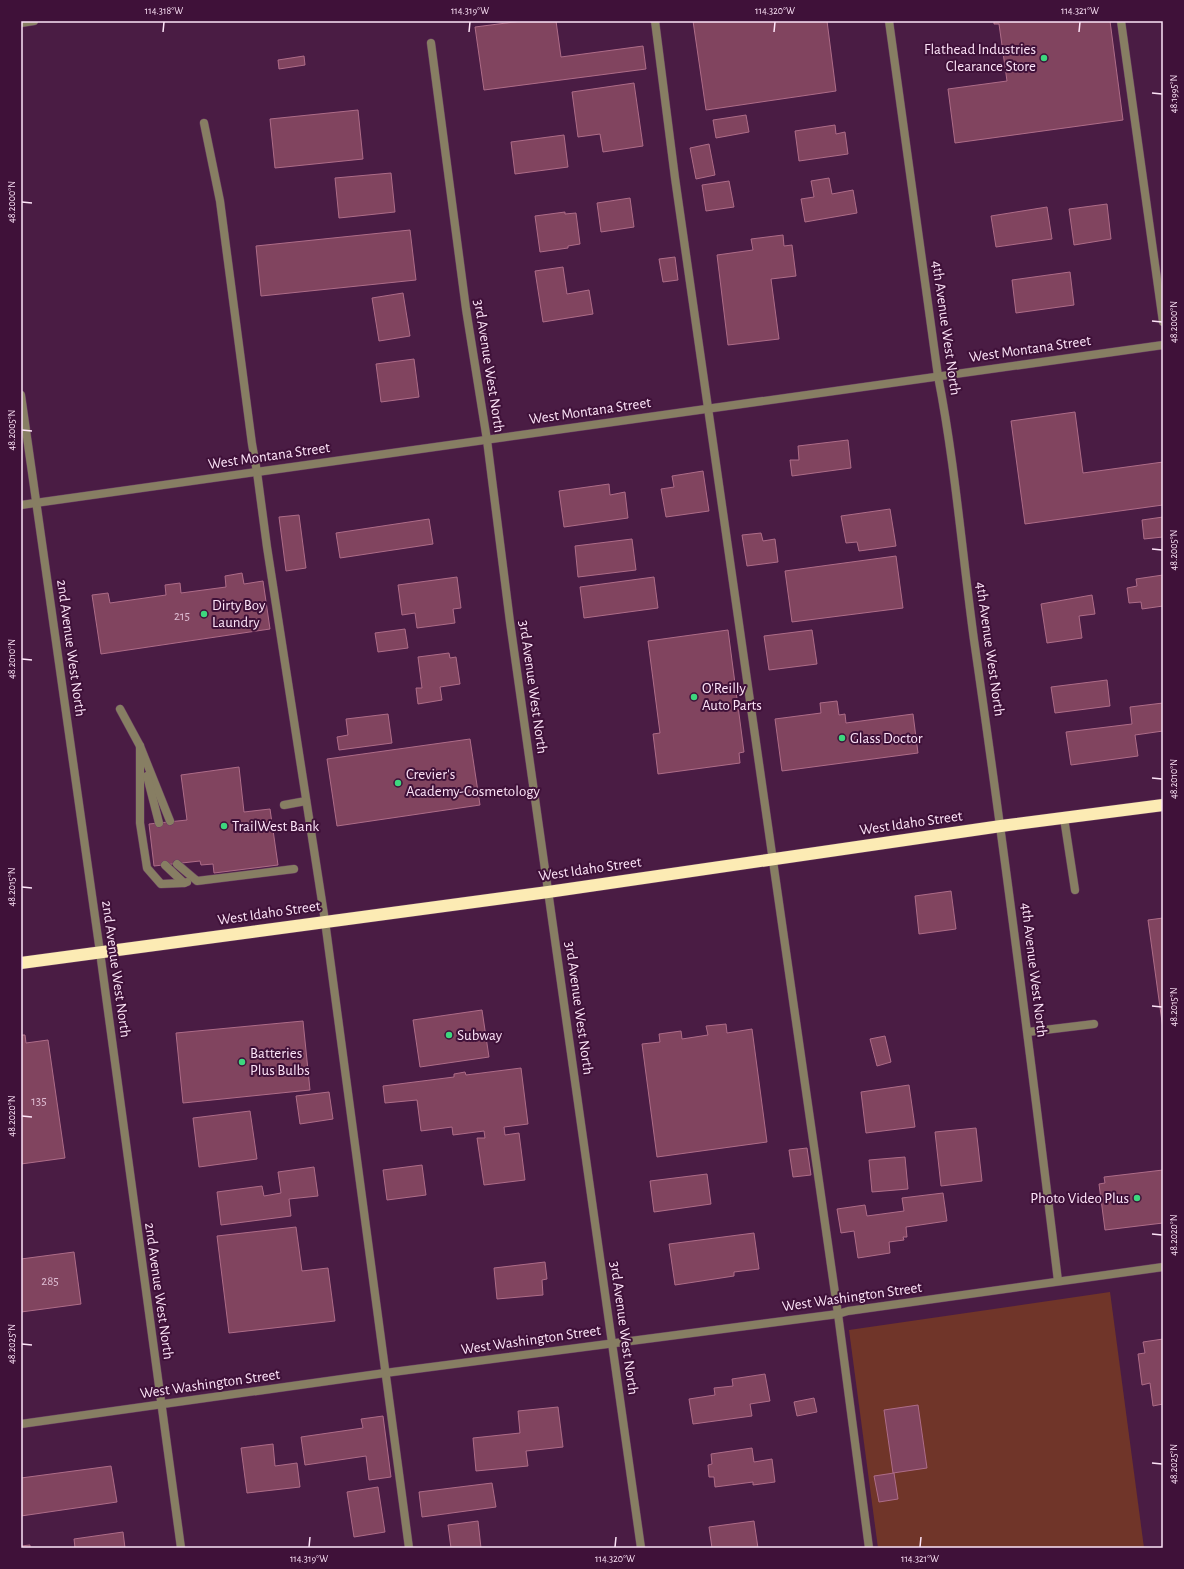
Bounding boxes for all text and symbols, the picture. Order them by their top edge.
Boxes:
text: 114.318°W [145,6,183,16]
text: 114.319°W [451,6,489,16]
text: 114.320°W [755,6,795,16]
text: 114.321°W [1061,6,1099,16]
place label: Flathead Industries Clearance Store [924,42,1036,74]
marker: Flathead Industries Clearance Store [1039,53,1049,63]
text: 48.1995°N [1169,75,1179,113]
text: 48.2000°N [7,181,17,223]
street label: 4th Avenue West North [929,260,963,396]
street label: 3rd Avenue West North [471,298,507,434]
text: 48.2000°N [1169,301,1179,343]
street label: West Montana Street [968,333,1092,365]
street label: West Montana Street [528,395,652,427]
text: 48.2005°N [7,410,17,450]
street label: West Montana Street [207,440,331,472]
text: 48.2005°N [1169,530,1179,570]
street label: 2nd Avenue West North [54,579,88,717]
street label: 4th Avenue West North [973,581,1007,717]
place label: Dirty Boy Laundry [212,598,266,630]
marker: Dirty Boy Laundry [199,609,209,619]
house number: 215 [174,610,190,623]
street label: 3rd Avenue West North [516,619,550,755]
text: 48.2010°N [7,639,17,679]
place label: O'Reilly Auto Parts [702,681,762,713]
marker: O'Reilly Auto Parts [689,692,699,702]
place label: Glass Doctor [850,731,923,746]
marker: Glass Doctor [837,733,847,743]
text: 48.2010°N [1169,759,1179,799]
place label: Crevier's Academy-Cosmetology [406,767,541,799]
marker: Crevier's Academy-Cosmetology [393,778,403,788]
street label: West Idaho Street [859,808,964,838]
place label: TrailWest Bank [232,819,319,834]
marker: TrailWest Bank [219,821,229,831]
street label: West Idaho Street [538,854,643,884]
text: 48.2015°N [7,867,17,907]
street label: West Idaho Street [217,898,322,928]
street label: 2nd Avenue West North [99,900,133,1038]
street label: 4th Avenue West North [1018,902,1050,1038]
street label: 3rd Avenue West North [562,940,596,1076]
text: 48.2015°N [1169,987,1179,1027]
place label: Subway [457,1028,503,1043]
marker: Subway [444,1030,454,1040]
place label: Batteries Plus Bulbs [250,1046,310,1078]
marker: Batteries Plus Bulbs [237,1057,247,1067]
text: 48.2020°N [7,1095,17,1137]
house number: 135 [31,1095,47,1108]
place label: Photo Video Plus [1030,1191,1129,1206]
marker: Photo Video Plus [1132,1193,1142,1203]
text: 48.2020°N [1169,1214,1179,1256]
street label: 2nd Avenue West North [142,1222,176,1360]
street label: 3rd Avenue West North [607,1260,641,1396]
house number: 285 [41,1275,59,1288]
street label: West Washington Street [781,1280,923,1314]
street label: West Washington Street [460,1323,602,1357]
text: 48.2025°N [7,1324,17,1364]
street label: West Washington Street [139,1367,281,1401]
text: 48.2025°N [1169,1444,1179,1484]
text: 114.319°W [290,1554,328,1564]
text: 114.320°W [595,1554,635,1564]
text: 114.321°W [901,1554,939,1564]

